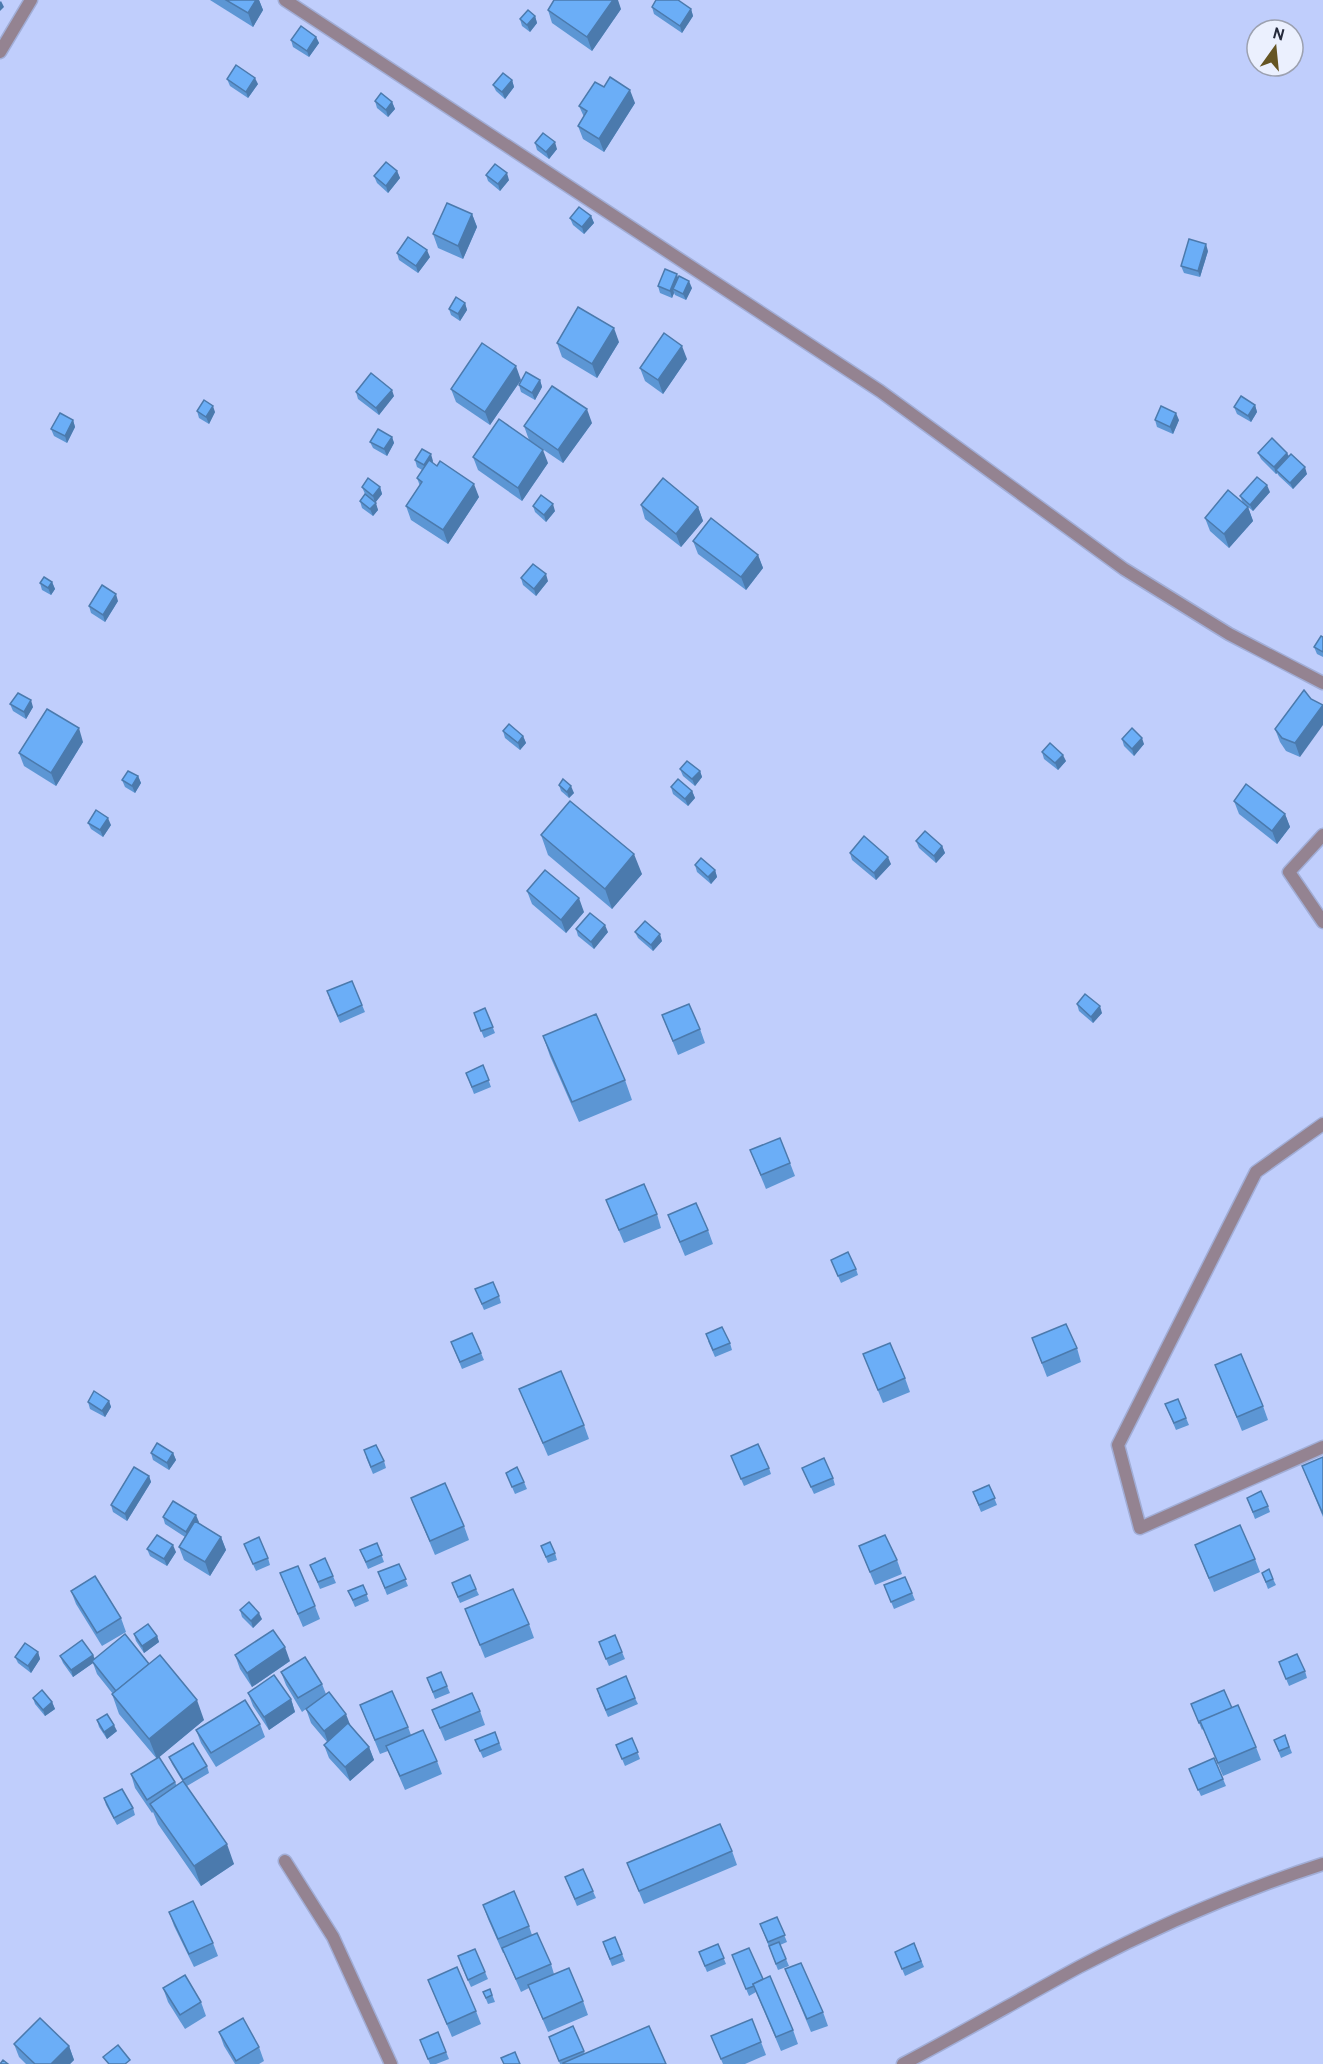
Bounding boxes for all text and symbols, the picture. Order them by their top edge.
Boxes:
north arrow [1245,18,1305,78]
text: N [1270,24,1287,47]

